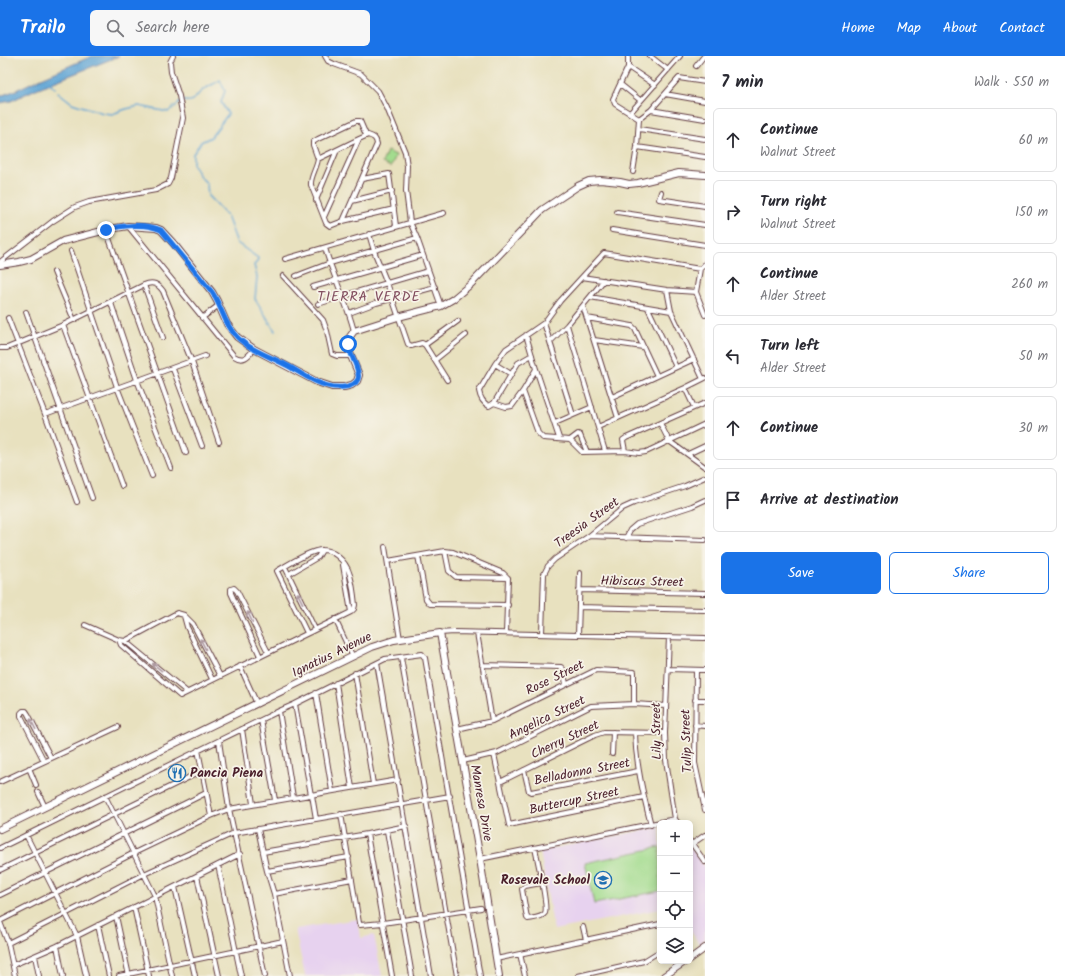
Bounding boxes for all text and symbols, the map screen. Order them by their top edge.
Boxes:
search box [90,10,370,46]
text: Trailo [20,13,66,43]
text: Search here [136,16,210,40]
icon: search [104,17,126,39]
text: Home [841,17,875,39]
text: Map [897,17,921,39]
text: About [943,17,977,39]
text: Contact [999,17,1045,39]
text: 7 min [721,69,763,96]
text: Walk · 550 m [974,72,1049,93]
text: Continue [760,118,818,142]
icon: ahead [722,129,744,151]
text: 60 m [1019,130,1048,151]
text: Walnut Street [760,142,836,163]
text: Turn right [760,190,827,214]
icon: right [722,201,744,223]
text: 150 m [1015,202,1048,223]
text: Walnut Street [760,214,836,235]
route end [97,221,115,239]
text: Continue [760,262,818,286]
icon: ahead [722,273,744,295]
text: 260 m [1011,274,1048,295]
district label: TIERRA VERDE [317,286,421,308]
text: Alder Street [760,286,826,307]
text: Turn left [760,334,820,358]
route start [339,335,357,353]
icon: left [722,345,744,367]
text: 50 m [1019,346,1048,367]
text: Alder Street [760,358,826,379]
text: Continue [760,416,818,440]
icon: ahead [722,417,744,439]
text: 30 m [1019,418,1048,439]
text: Arrive at destination [760,488,899,512]
icon: arrive [722,489,744,511]
street label: Treesia Street [550,492,625,554]
button: Save [721,552,881,594]
button: Share [889,552,1049,594]
street label: Hibiscus Street [600,571,685,593]
one-way arrow [296,592,303,604]
one-way arrow [246,612,253,624]
street label: Ignatius Avenue [288,627,376,683]
one-way arrow [199,638,207,650]
street label: Rose Street [522,654,589,701]
one-way arrow [151,663,162,672]
street label: Angelica Street [505,690,590,746]
street label: Lily Street [646,701,668,760]
street label: Tulip Street [675,708,699,773]
street label: Cherry Street [527,715,604,765]
one-way arrow [29,718,36,730]
street label: Belladonna Street [532,752,633,792]
restaurant icon: Pancia Piena [167,763,187,783]
place label: Pancia Piena [190,763,263,784]
street label: Manresa Drive [464,763,498,843]
street label: Buttercup Street [527,781,622,821]
map controls [657,820,693,964]
button: + [657,820,693,856]
button: − [657,856,693,892]
place label: Rosevale School [501,870,591,891]
school or university icon: Rosevale School [593,870,613,890]
button: locate [657,892,693,928]
button: layers [657,928,693,964]

